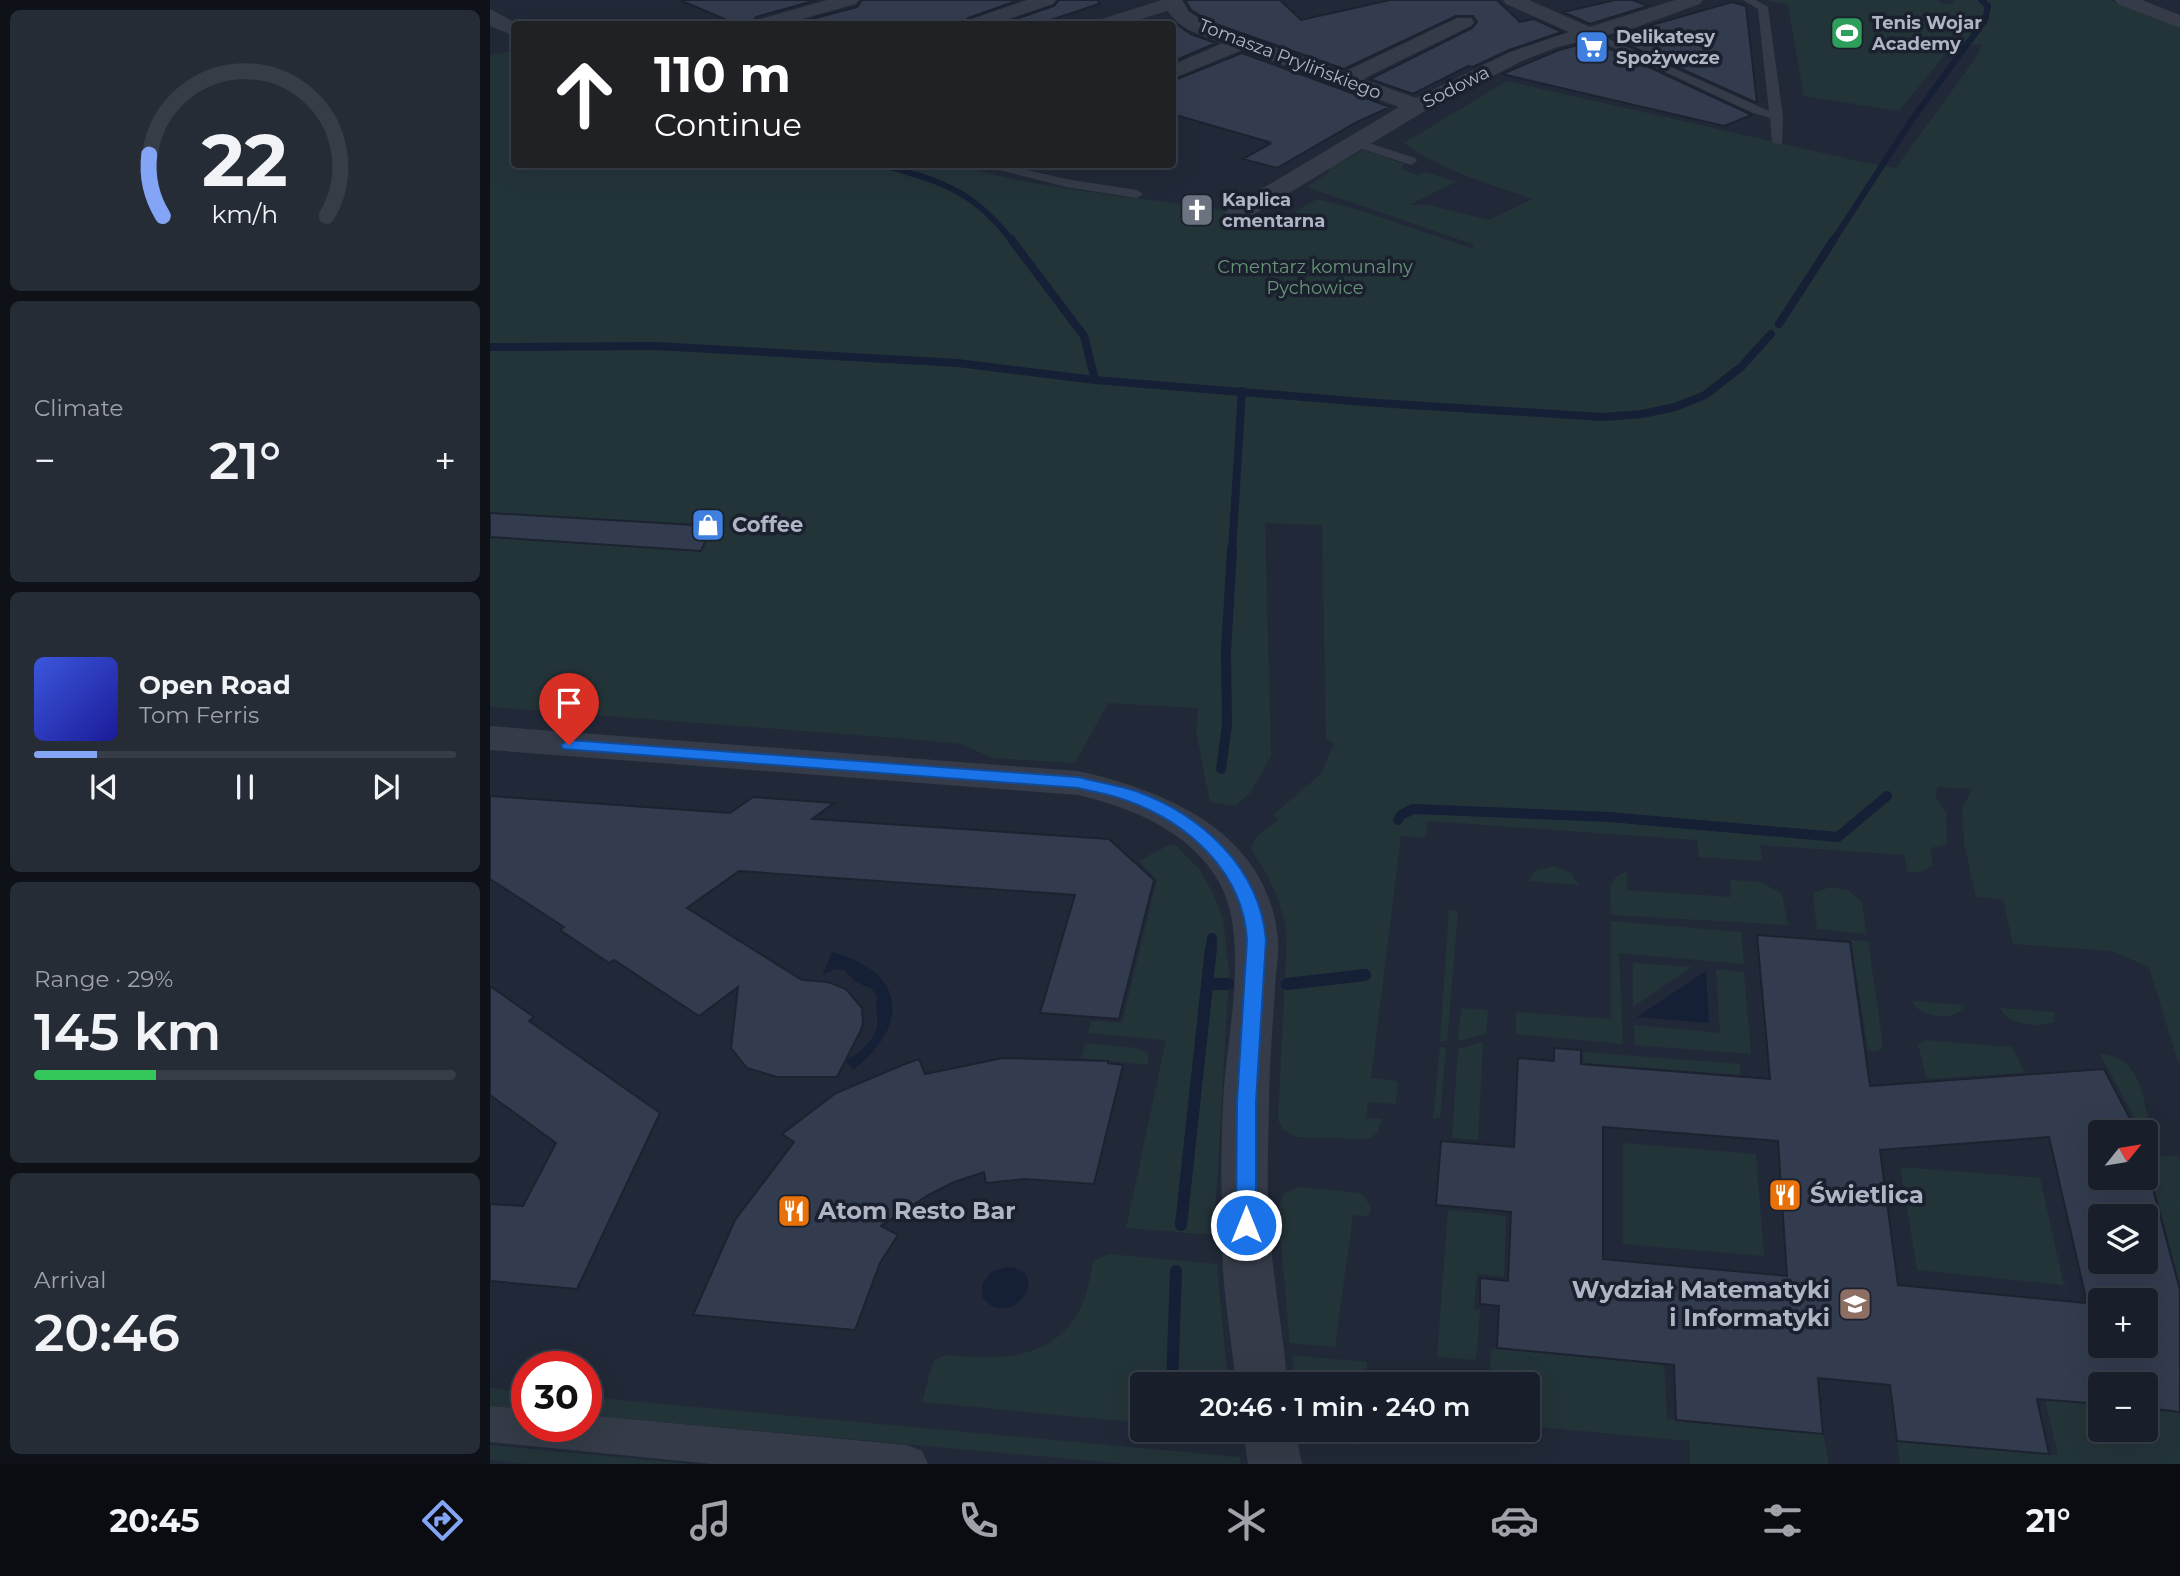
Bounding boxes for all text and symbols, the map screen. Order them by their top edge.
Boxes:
place label: Tenis Wojar Academy [1871,12,1982,55]
street label: Tomasza Prylińskiego [1196,14,1384,104]
sports icon: Tenis Wojar Academy [1828,14,1866,52]
place label: Delikatesy Spożywcze [1616,26,1720,69]
supermarket icon: Delikatesy Spożywcze [1573,28,1611,66]
text: 110 m [654,45,791,104]
icon: ahead [539,49,630,140]
street label: Sodowa [1419,61,1493,113]
text: Continue [654,105,802,144]
text: 22 [202,117,288,205]
place label: Kaplica cmentarna [1222,189,1325,232]
church icon: Kaplica cmentarna [1178,191,1216,229]
text: km/h [212,199,278,229]
park label: Cmentarz komunalny Pychowice [1217,256,1413,299]
text: Climate [34,394,123,422]
text: 21° [209,429,281,492]
text: − [34,437,56,484]
text: + [434,437,456,484]
shop icon: Coffee [689,506,727,544]
place label: Coffee [732,512,803,537]
text: Open Road [139,669,291,701]
pin [539,673,599,745]
icon: arrive [550,684,588,722]
text: Tom Ferris [139,701,259,729]
icon: previous [85,768,123,806]
icon: pause [226,768,264,806]
icon: next [367,768,405,806]
text: Range · 29% [34,965,173,993]
text: 145 km [34,1000,221,1063]
north arrow [2088,1120,2158,1190]
map controls [2088,1120,2158,1442]
restaurant icon: Świetlica [1766,1176,1804,1214]
place label: Świetlica [1810,1180,1924,1209]
position arrow [1209,1188,1283,1262]
restaurant icon: Atom Resto Bar [775,1192,813,1230]
place label: Atom Resto Bar [817,1196,1016,1225]
button: layers [2088,1204,2158,1274]
text: Arrival [34,1266,107,1294]
place label: Wydział Matematyki i Informatyki [1572,1275,1830,1332]
school or university icon: Wydział Matematyki i Informatyki [1836,1285,1874,1323]
button: + [2088,1288,2158,1358]
text: 20:46 [34,1301,180,1364]
speed limit sign: 30 [511,1351,602,1442]
button: − [2088,1372,2158,1442]
text: 20:46 · 1 min · 240 m [1200,1391,1470,1423]
icon: directions [418,1496,467,1545]
icon: music [686,1496,735,1545]
icon: phone [954,1496,1003,1545]
icon: climate [1222,1496,1271,1545]
icon: car [1490,1496,1539,1545]
icon: filters [1758,1496,1807,1545]
text: 20:45 [109,1501,200,1540]
text: 21° [2026,1501,2070,1540]

